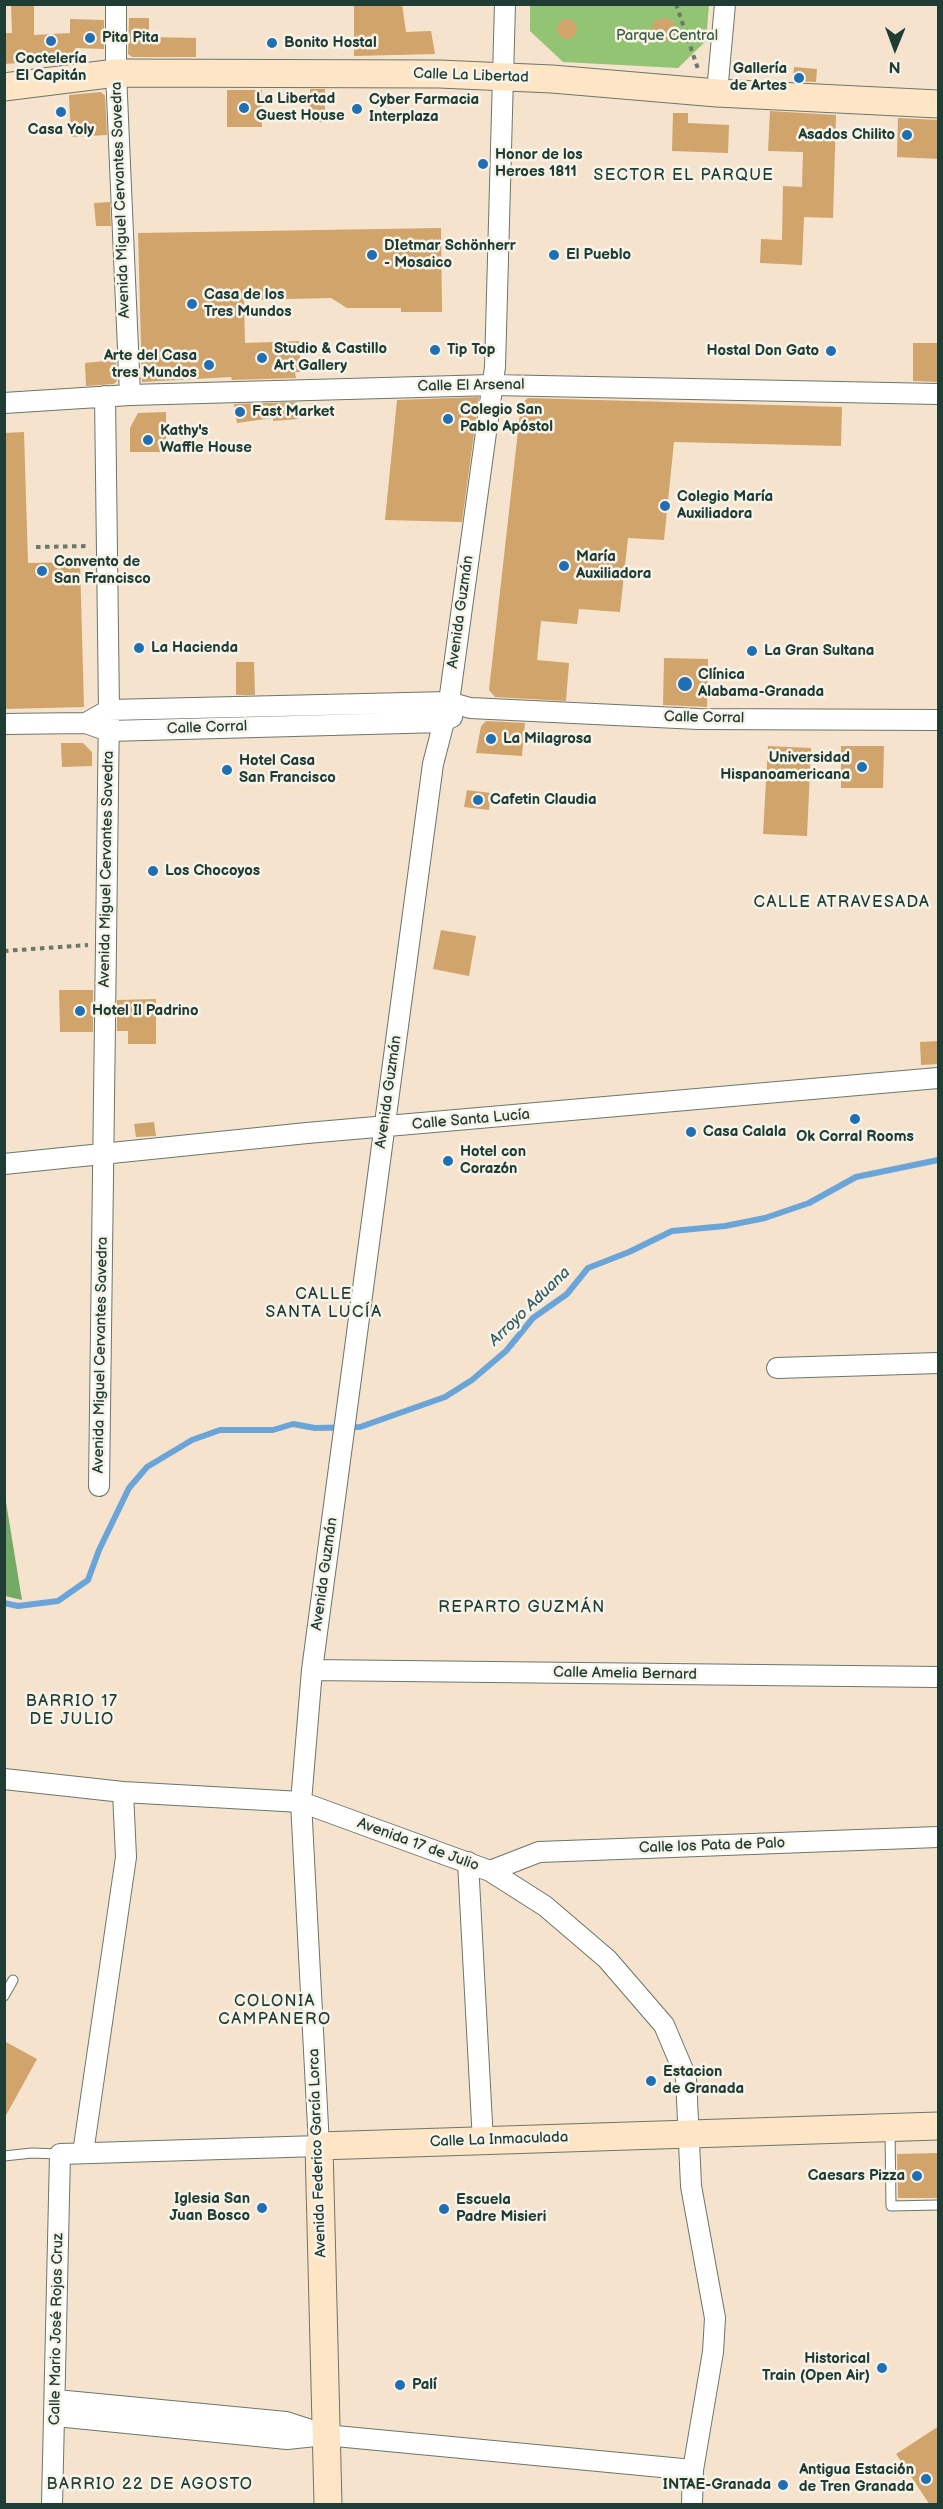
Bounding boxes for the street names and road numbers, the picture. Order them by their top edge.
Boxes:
street label: Calle La Libertad [413,65,529,87]
street label: Avenida Miguel Cervantes Savedra [108,81,134,319]
street label: Calle El Arsenal [417,376,525,396]
street label: Avenida Guzmán [444,554,478,670]
street label: Calle Corral [664,708,744,728]
street label: Calle Corral [167,718,247,738]
street label: Avenida Miguel Cervantes Savedra [96,750,118,988]
street label: Avenida Guzmán [372,1034,406,1150]
street label: Calle Santa Lucía [411,1106,531,1134]
street label: Avenida Miguel Cervantes Savedra [90,1236,112,1474]
street label: Avenida Guzmán [308,1516,342,1632]
street label: Calle Amelia Bernard [553,1664,697,1684]
street label: Avenida 17 de Julio [355,1815,481,1875]
street label: Calle los Pata de Palo [638,1834,786,1858]
street label: Avenida Federico García Lorca [305,2048,331,2258]
street label: Calle La Inmaculada [429,2129,569,2151]
street label: Calle Mario José Rojas Cruz [46,2233,68,2425]

